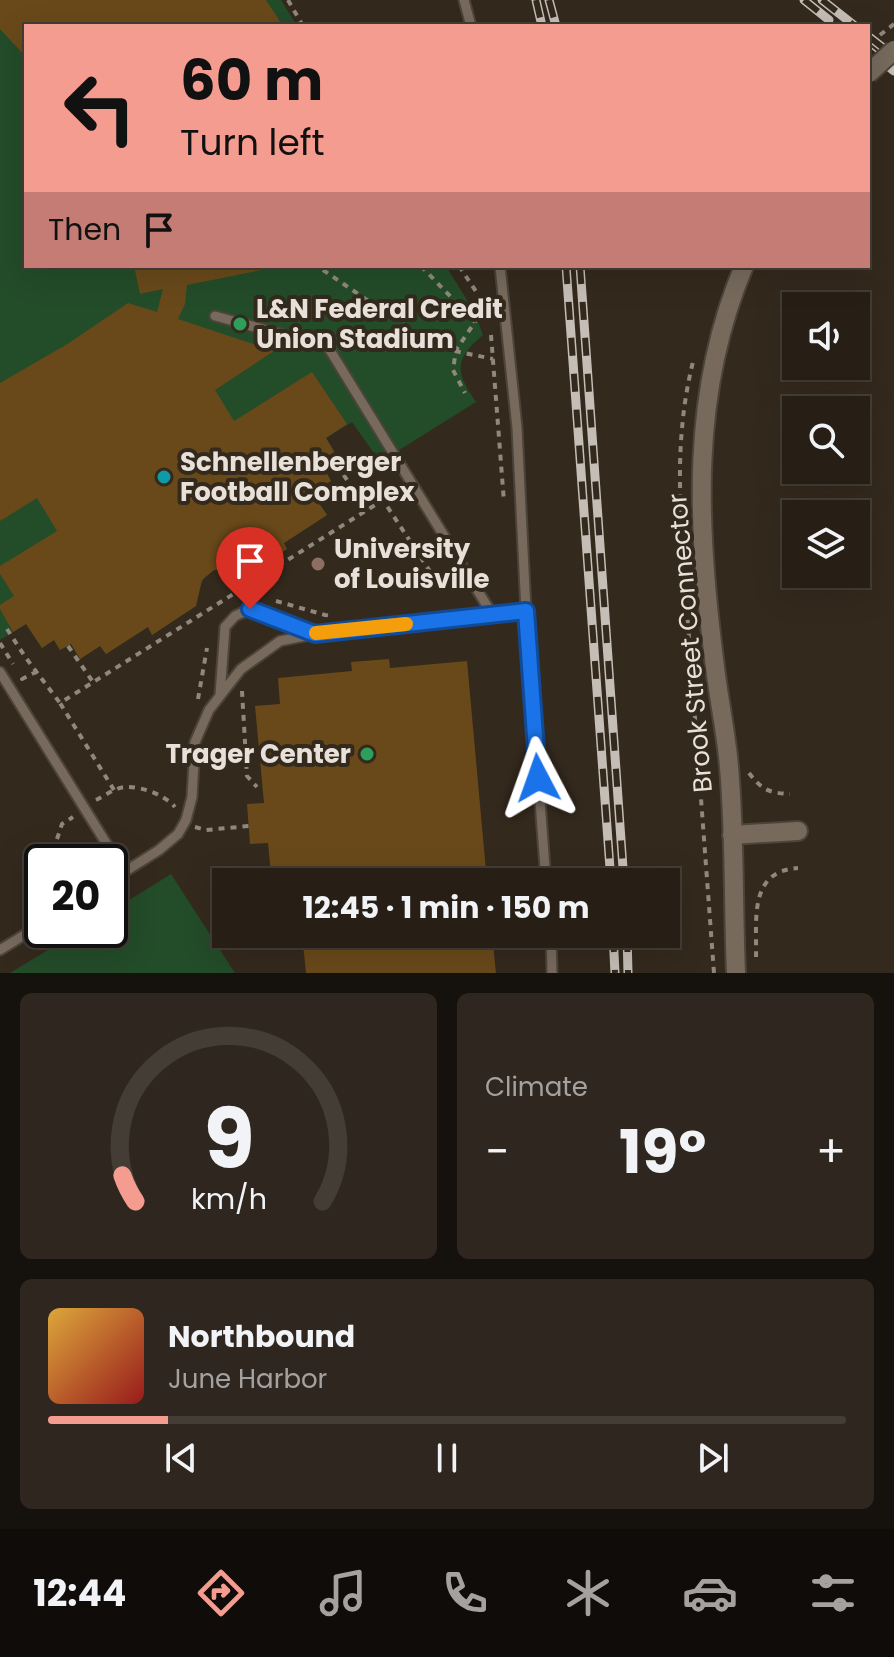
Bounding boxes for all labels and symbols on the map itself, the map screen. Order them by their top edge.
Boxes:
place label: L&N Federal Credit Union Stadium [256,291,503,357]
marker: L&N Federal Credit Union Stadium [231,315,249,333]
place label: Schnellenberger Football Complex [180,444,415,510]
marker: Schnellenberger Football Complex [155,468,173,486]
street label: Brook Street Connector [659,492,721,794]
pin [216,527,284,609]
place label: University of Louisville [334,531,489,597]
marker: University of Louisville [309,555,327,573]
place label: Trager Center [165,736,351,772]
position arrow [496,736,580,820]
marker: Trager Center [358,745,376,763]
speed limit sign: 20 [24,844,128,948]

